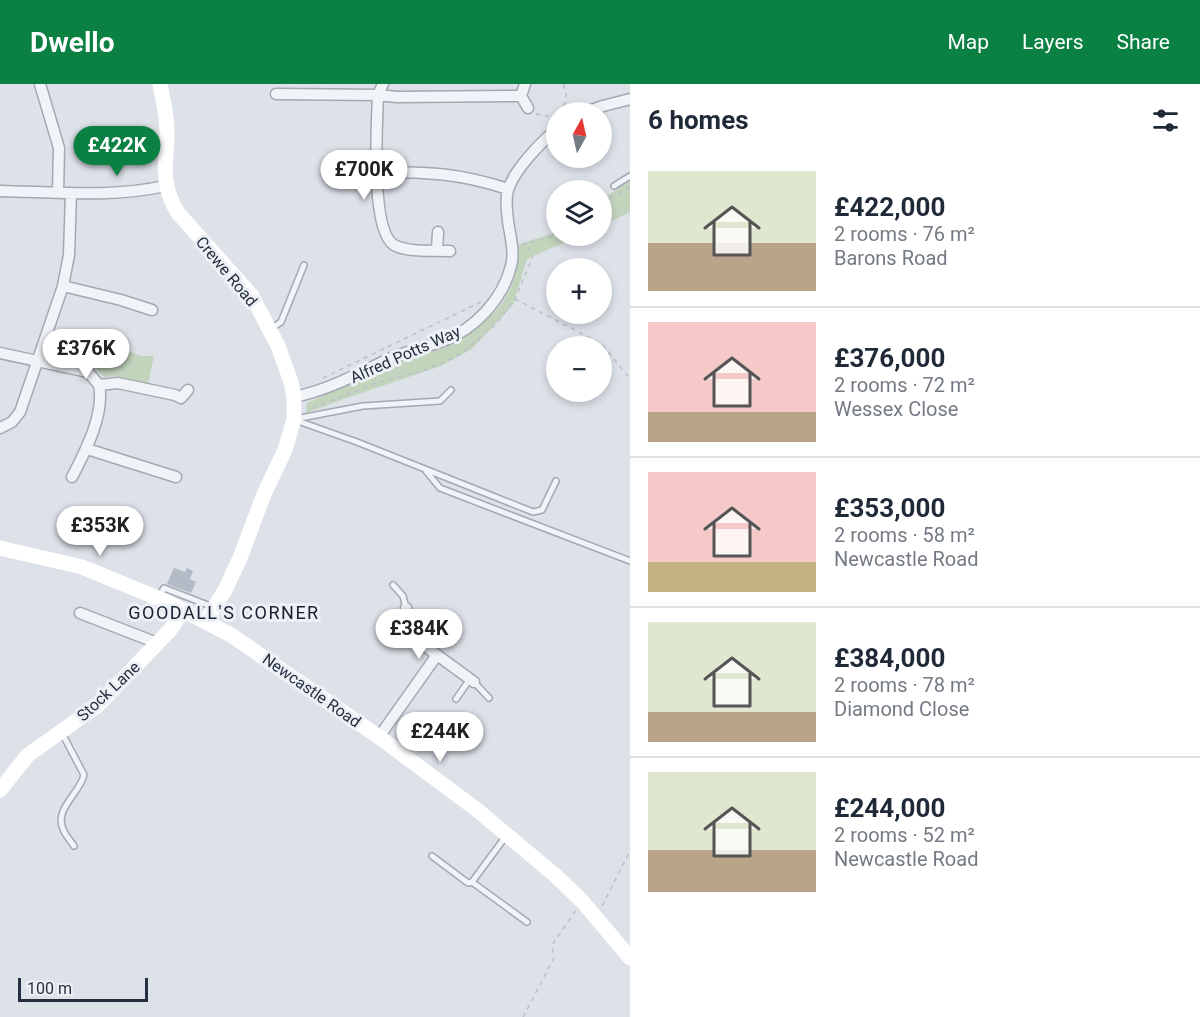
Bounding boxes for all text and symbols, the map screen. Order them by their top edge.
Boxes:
text: Dwello [30,26,115,59]
text: Map [947,30,989,54]
text: Layers [1022,30,1083,54]
text: Share [1116,30,1170,54]
north arrow [546,102,612,168]
map controls [546,102,612,402]
icon: filters [1149,104,1182,137]
text: 6 homes [648,105,749,135]
pin: £422K [75,126,159,177]
text: £422K [87,133,147,157]
pin: £700K [322,150,406,201]
text: £700K [334,157,394,181]
button: layers [546,180,612,246]
text: £422,000 [834,192,945,222]
icon: home [696,195,768,267]
text: 2 rooms · 76 m² [834,222,975,246]
street label: Crewe Road [192,233,261,310]
text: Barons Road [834,246,948,270]
button: + [546,258,612,324]
street label: Alfred Potts Way [347,321,464,387]
pin: £376K [44,329,128,380]
text: £376K [56,336,116,360]
button: − [546,336,612,402]
text: £376,000 [834,343,945,373]
icon: home [696,346,768,418]
text: 2 rooms · 72 m² [834,373,975,397]
text: Wessex Close [834,397,958,421]
text: £353,000 [834,493,945,523]
icon: home [696,496,768,568]
pin: £353K [58,506,142,557]
text: £353K [70,513,130,537]
text: 2 rooms · 58 m² [834,523,975,547]
text: Newcastle Road [834,547,978,571]
district label: GOODALL'S CORNER [128,602,320,623]
pin: £384K [377,609,461,660]
text: £384K [389,616,449,640]
text: £384,000 [834,643,945,673]
icon: home [696,646,768,718]
street label: Newcastle Road [259,649,364,731]
street label: Stock Lane [73,658,144,725]
text: 2 rooms · 78 m² [834,673,975,697]
text: Diamond Close [834,697,969,721]
pin: £244K [398,712,482,763]
text: £244K [410,719,470,743]
text: £244,000 [834,793,945,823]
icon: home [696,796,768,868]
text: 2 rooms · 52 m² [834,823,975,847]
text: Newcastle Road [834,847,978,871]
scale bar [18,975,148,1002]
text: 100 m [27,979,72,998]

